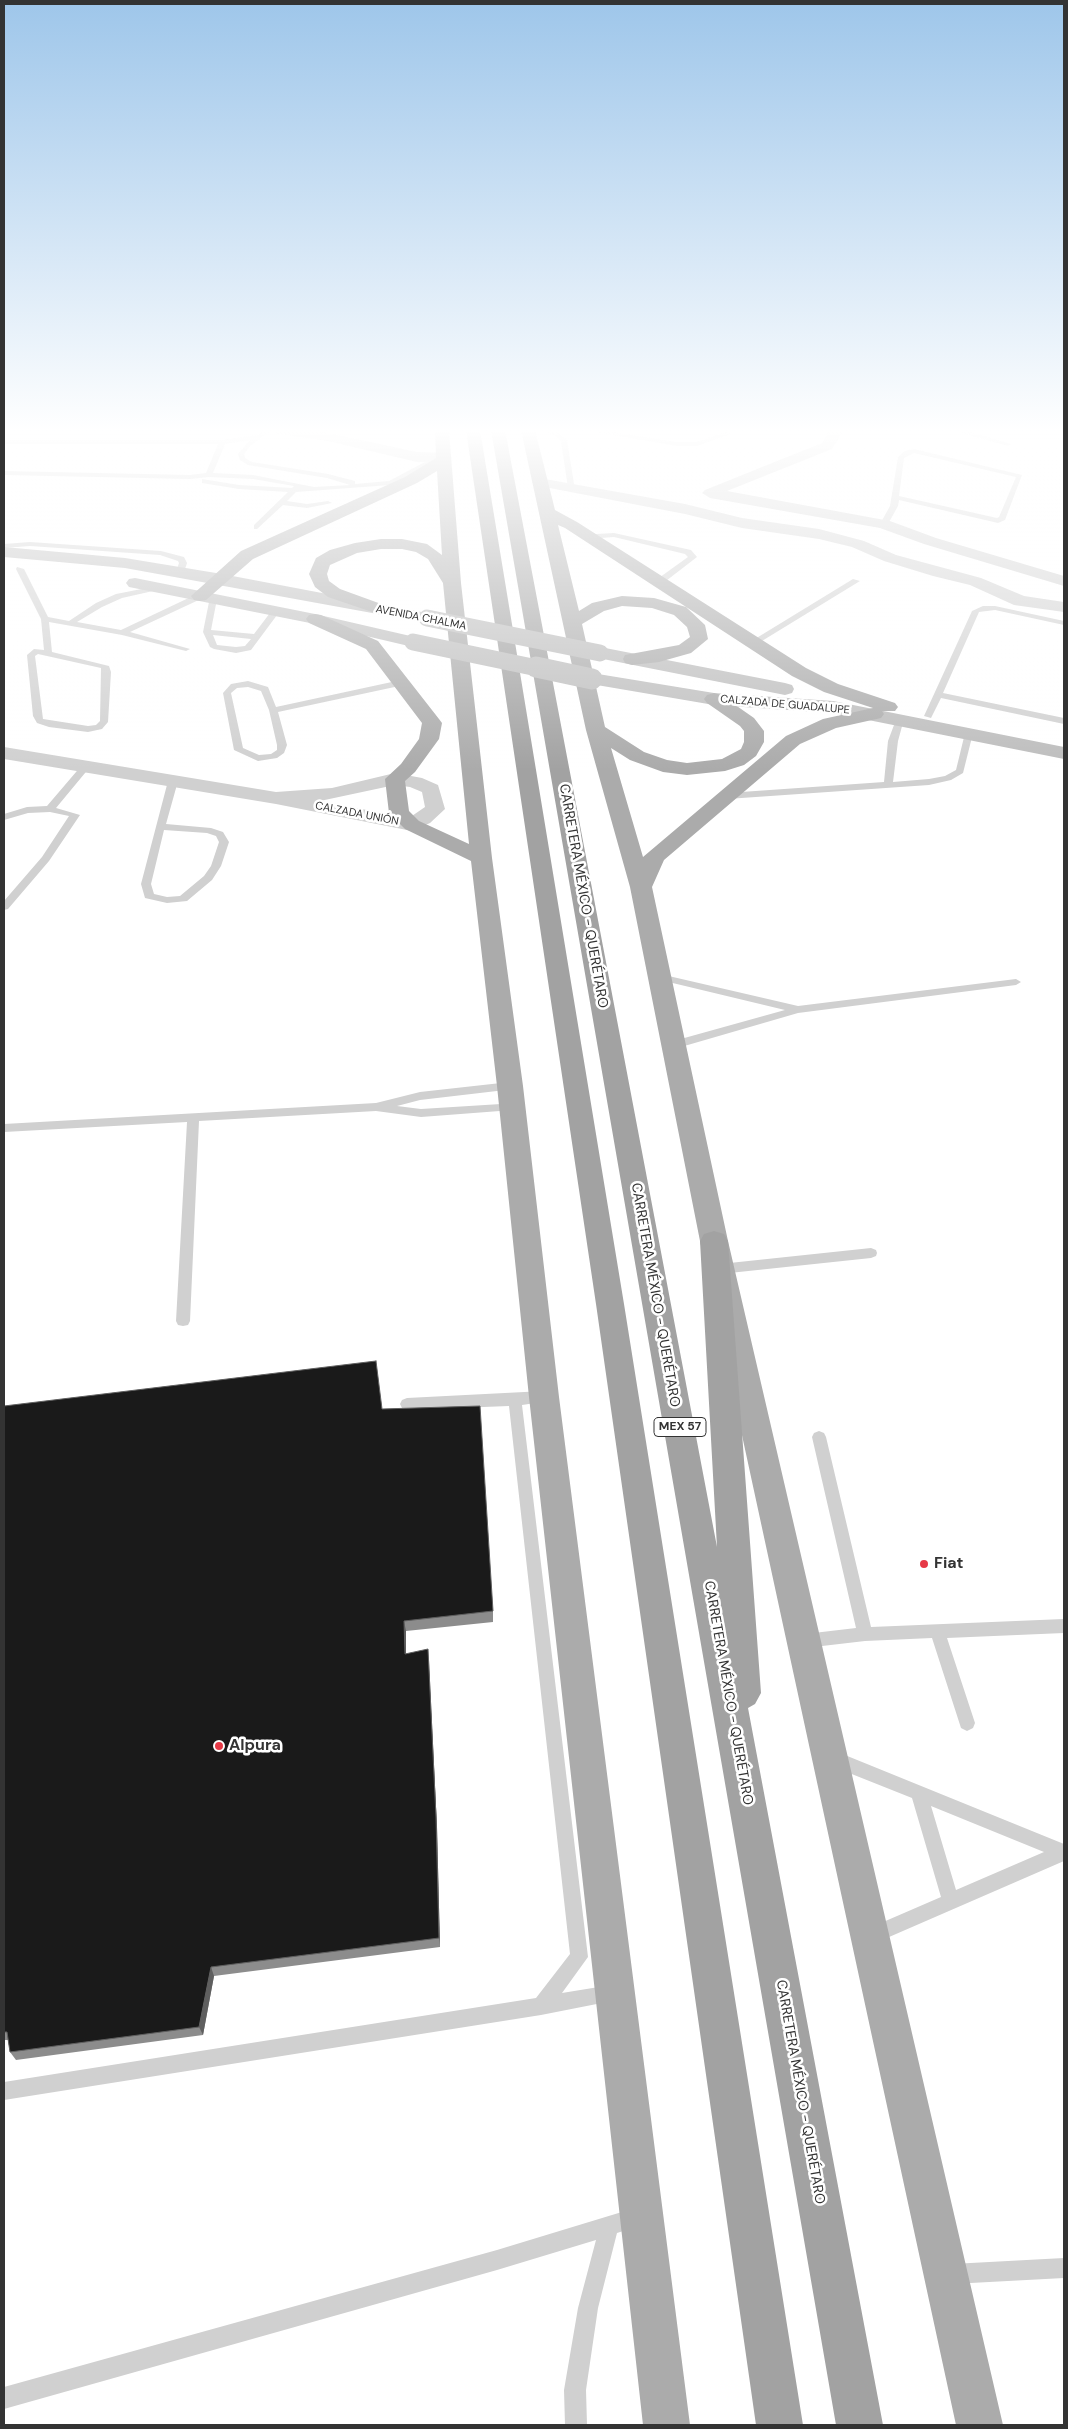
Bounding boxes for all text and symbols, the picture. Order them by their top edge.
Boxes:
street label: AVENIDA CHALMA [374,603,468,633]
street label: CALZADA DE GUADALUPE [720,693,850,717]
street label: CARRETERA MÉXICO - QUERÉTARO [555,783,611,1009]
street label: CALZADA UNIÓN [314,799,400,829]
street label: CARRETERA MÉXICO - QUERÉTARO [627,1182,683,1408]
road number: MEX 57 [654,1418,706,1436]
place label: Fiat [934,1554,963,1574]
marker: Fiat [918,1558,930,1570]
street label: CARRETERA MÉXICO - QUERÉTARO [700,1580,756,1806]
place label: Alpura [229,1736,281,1756]
marker: Alpura [213,1740,225,1752]
street label: CARRETERA MÉXICO - QUERÉTARO [772,1979,828,2205]

